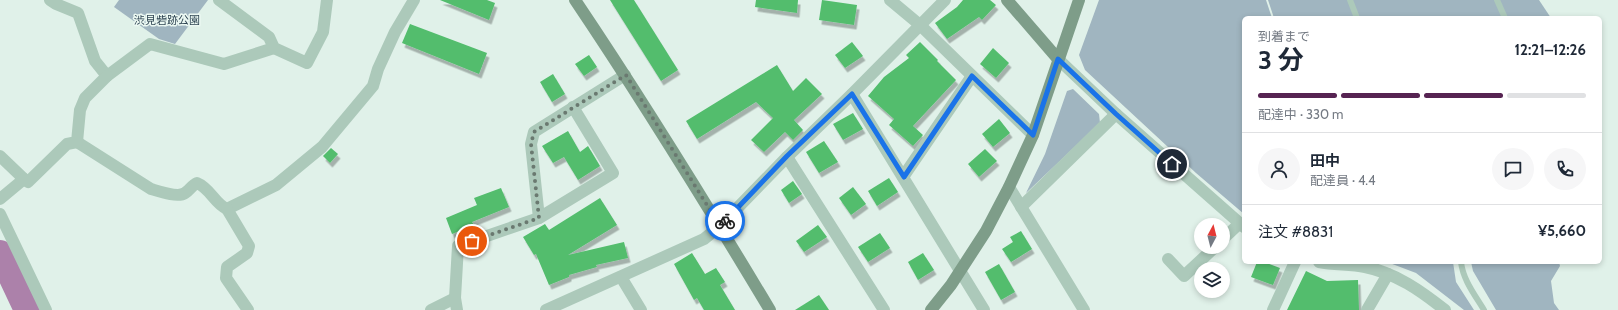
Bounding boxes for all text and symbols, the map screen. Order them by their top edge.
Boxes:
park label: 渋見砦跡公園 [134,13,200,27]
text: 到着まで [1258,28,1310,44]
text: 12:21–12:26 [1514,41,1586,59]
text: 3 分 [1258,44,1304,76]
text: 配達中 · 330 m [1258,106,1343,122]
pin [1155,147,1189,181]
button: person [1258,148,1300,190]
button: chat [1492,148,1534,190]
button: phone [1544,148,1586,190]
text: 田中 [1310,152,1340,170]
icon: home [1161,153,1183,175]
text: 配達員 · 4.4 [1310,172,1375,188]
courier [705,201,745,241]
icon: bike [714,210,736,232]
north arrow [1194,218,1230,254]
map controls [1194,218,1230,298]
text: ¥5,660 [1538,222,1586,240]
text: 注文 #8831 [1258,223,1333,241]
pin [455,224,489,258]
icon: bag [461,230,483,252]
button: layers [1194,262,1230,298]

